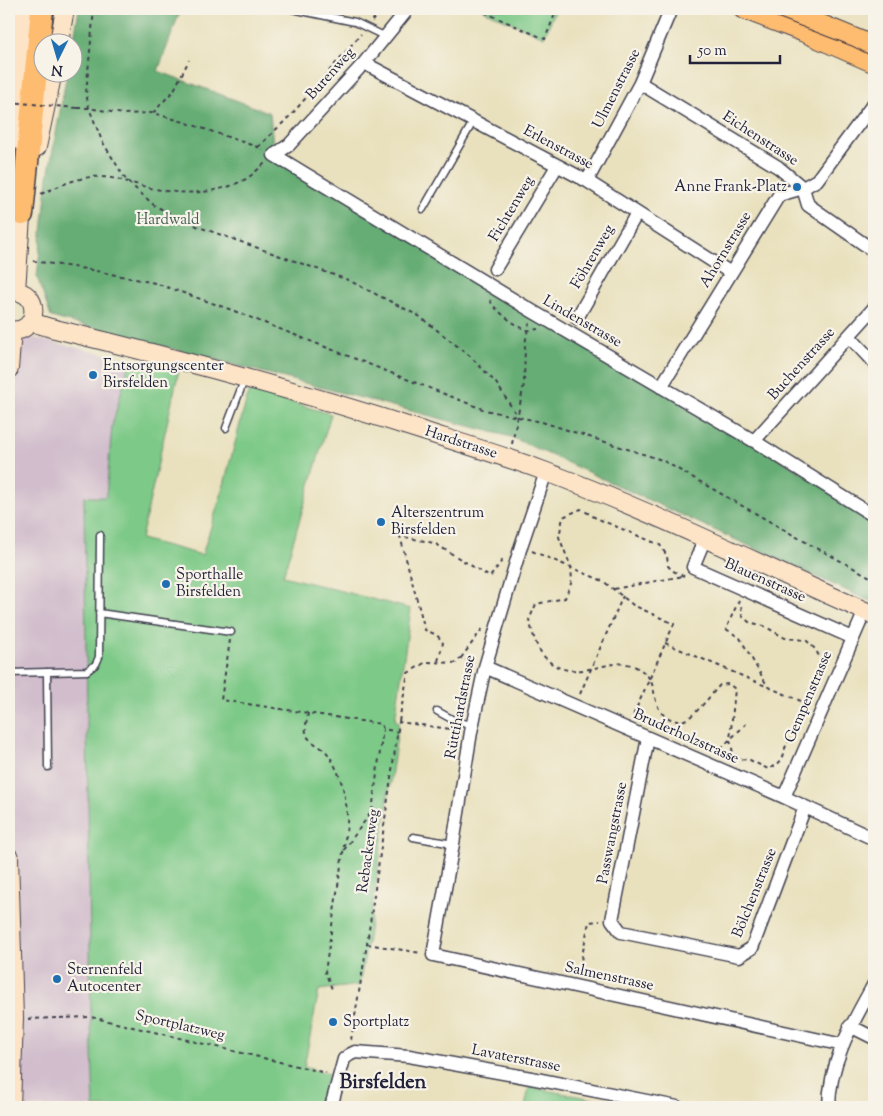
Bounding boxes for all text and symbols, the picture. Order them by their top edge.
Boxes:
north arrow [32,32,82,82]
scale bar [690,32,780,64]
text: 50 m [697,41,727,62]
street label: Burenweg [302,43,360,105]
street label: Ulmenstrasse [588,46,646,132]
text: N [51,59,63,79]
street label: Eichenstrasse [718,107,802,171]
street label: Erlenstrasse [519,121,597,175]
street label: Fichtenweg [484,172,540,246]
place label: Anne Frank-Platz [674,177,787,198]
marker: Anne Frank-Platz [791,181,803,193]
street label: Ahornstrasse [695,208,757,292]
park label: Hardwald [136,210,200,231]
street label: Föhrenweg [566,221,620,293]
street label: Lindenstrasse [538,291,626,353]
street label: Buchenstrasse [764,323,840,405]
place label: Entsorgungscenter Birsfelden [103,356,224,394]
marker: Entsorgungscenter Birsfelden [87,369,99,381]
street label: Hardstrasse [422,421,500,465]
place label: Alterszentrum Birsfelden [391,503,485,541]
marker: Alterszentrum Birsfelden [375,516,387,528]
street label: Blauenstrasse [721,554,809,608]
place label: Sporthalle Birsfelden [176,565,243,603]
marker: Sporthalle Birsfelden [160,578,172,590]
street label: Gempenstrasse [780,648,838,746]
street label: Rüttihardstrasse [441,653,481,761]
street label: Bruderholzstrasse [630,704,742,770]
street label: Passwangstrasse [593,780,633,886]
street label: Rebackerweg [353,808,385,894]
street label: Bölchenstrasse [727,845,783,941]
street label: Salmenstrasse [563,957,655,997]
place label: Sternenfeld Autocenter [67,960,143,998]
marker: Sternenfeld Autocenter [51,973,63,985]
street label: Sportplatzweg [133,1005,227,1047]
place label: Sportplatz [343,1012,410,1033]
marker: Sportplatz [327,1016,339,1028]
street label: Lavaterstrasse [470,1040,562,1078]
district label: Birsfelden [340,1069,427,1098]

